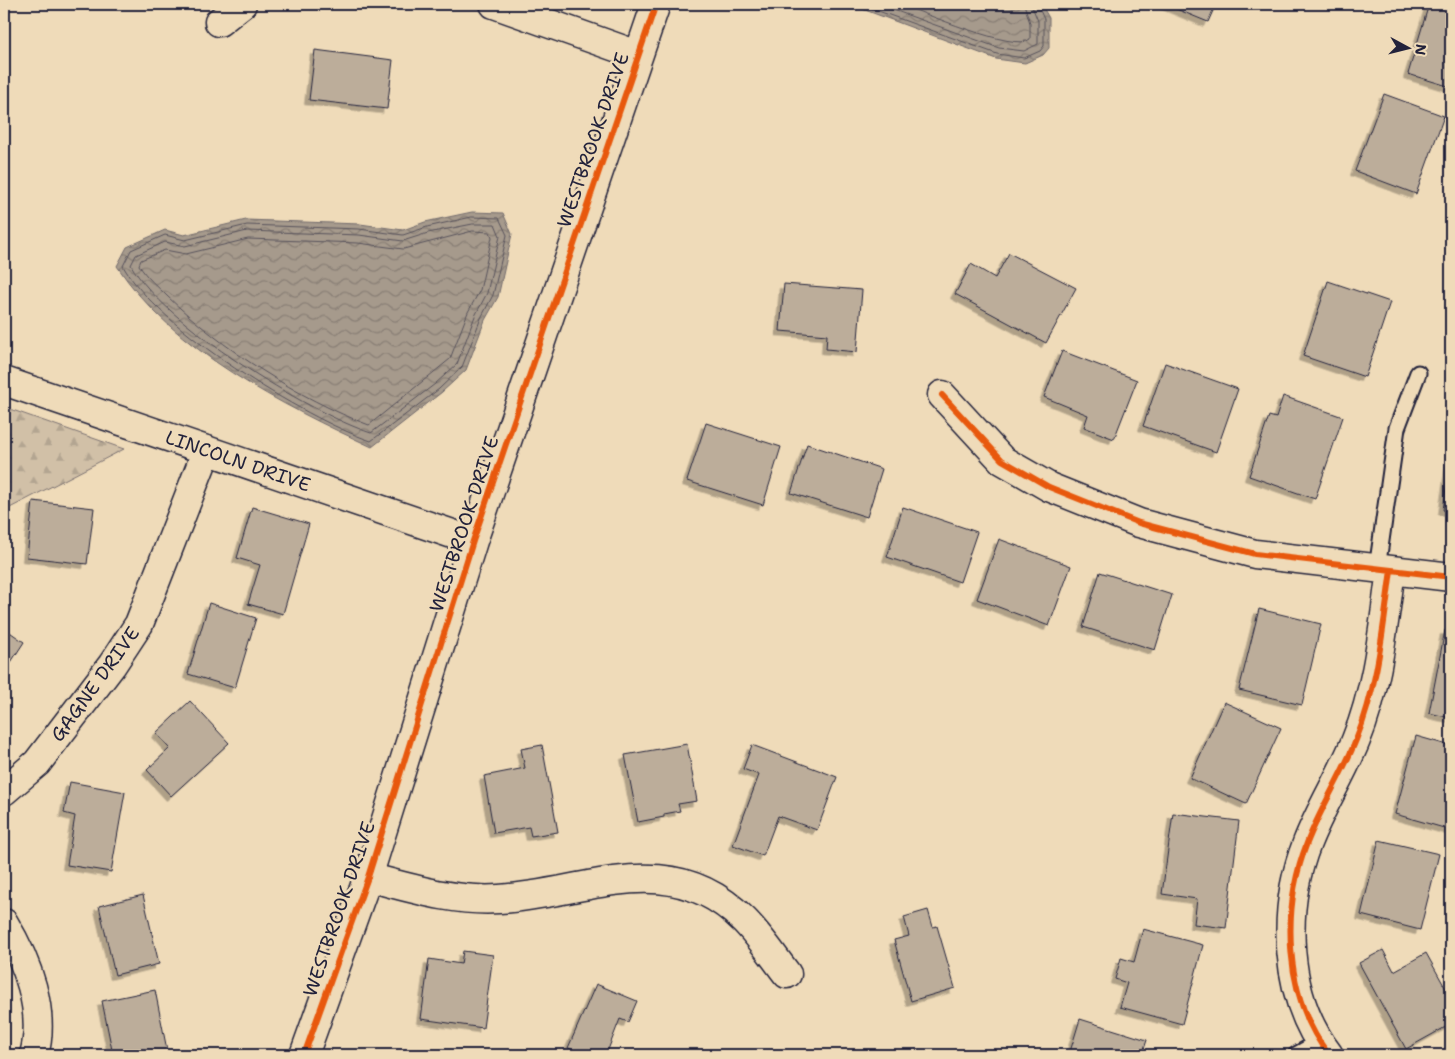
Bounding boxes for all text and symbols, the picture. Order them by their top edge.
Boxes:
north arrow [1382,22,1432,72]
text: N [1411,43,1431,56]
street label: WESTBROOK DRIVE [551,49,635,231]
street label: LINCOLN DRIVE [162,424,314,498]
street label: WESTBROOK DRIVE [424,433,504,615]
street label: GAGNE DRIVE [45,621,145,746]
street label: WESTBROOK DRIVE [297,818,381,1000]

